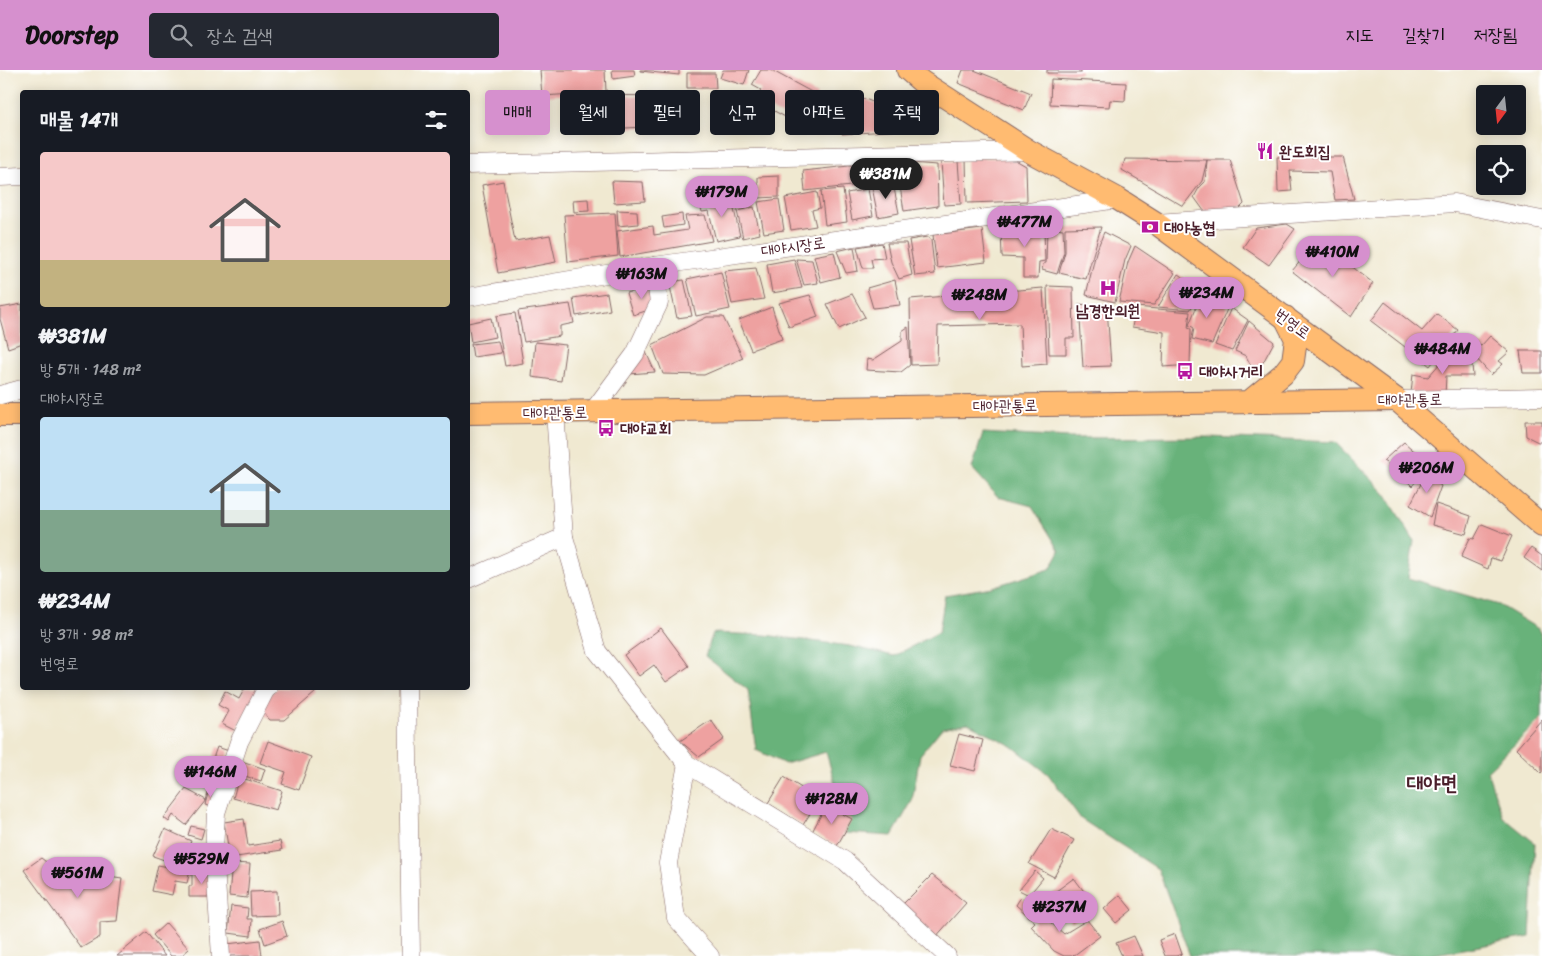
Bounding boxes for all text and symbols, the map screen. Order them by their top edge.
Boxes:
search box [149,13,499,58]
text: Doorstep [25,14,119,56]
text: 장소 검색 [207,19,273,52]
text: 지도 [1345,19,1374,51]
text: 길찾기 [1402,19,1446,51]
text: 저장됨 [1474,19,1517,51]
icon: search [167,21,195,49]
north arrow [1476,85,1526,135]
map controls [1476,85,1526,195]
chip: 매매 [485,90,550,135]
chip: 월세 [560,90,625,135]
chip: 필터 [635,90,700,135]
chip: 신규 [710,90,775,135]
chip: 아파트 [785,90,864,135]
chip: 주택 [874,90,939,135]
text: 매물 14개 [40,101,118,139]
icon: filters [422,106,450,134]
place label: 완도회집 [1279,137,1331,166]
restaurant icon: 완도회집 [1255,141,1275,161]
button: locate [1476,145,1526,195]
pin: ₩381M [851,158,921,200]
text: ₩381M [861,159,911,188]
pin: ₩179M [687,176,757,218]
text: ₩179M [696,177,748,206]
icon: home [200,185,290,275]
pin: ₩477M [990,206,1060,248]
text: ₩477M [998,207,1052,236]
place label: 대야농협 [1164,213,1216,242]
bank icon: 대야농협 [1140,217,1160,237]
street label: 대야시장로 [759,228,827,265]
pin: ₩410M [1298,236,1368,278]
text: ₩410M [1307,237,1359,266]
pin: ₩163M [607,258,677,300]
text: ₩163M [617,259,667,288]
pin: ₩234M [1172,276,1242,319]
pin: ₩248M [945,278,1015,321]
hospital icon: 남경한의원 [1098,278,1118,298]
text: ₩234M [1180,278,1234,307]
text: ₩248M [953,280,1007,309]
place label: 남경한의원 [1076,296,1140,325]
street label: 번영로 [1269,300,1317,346]
text: ₩381M [40,317,107,355]
pin: ₩484M [1408,332,1478,375]
text: ₩484M [1415,334,1471,363]
text: 방 5개 · 148 m² [40,355,142,384]
place label: 대야사거리 [1199,357,1263,386]
bus stop icon: 대야사거리 [1175,361,1195,381]
text: 대야시장로 [40,384,104,413]
street label: 대야관통로 [1378,384,1442,415]
street label: 대야관통로 [973,390,1037,421]
street label: 대야관통로 [523,397,587,428]
place label: 대야교회 [620,414,672,443]
bus stop icon: 대야교회 [596,418,616,438]
icon: home [200,450,290,540]
pin: ₩206M [1392,452,1462,494]
text: ₩206M [1400,453,1454,482]
text: ₩234M [40,582,110,620]
text: 방 3개 · 98 m² [40,620,134,649]
text: 번영로 [40,649,79,678]
pin: ₩146M [176,756,246,798]
text: ₩146M [185,757,237,786]
district label: 대야면 [1407,764,1457,802]
pin: ₩128M [797,782,867,825]
text: ₩128M [806,784,858,813]
pin: ₩529M [167,842,237,885]
text: ₩529M [175,844,229,873]
pin: ₩561M [43,856,113,899]
text: ₩561M [52,858,104,887]
pin: ₩237M [1025,890,1095,933]
text: ₩237M [1034,892,1086,921]

